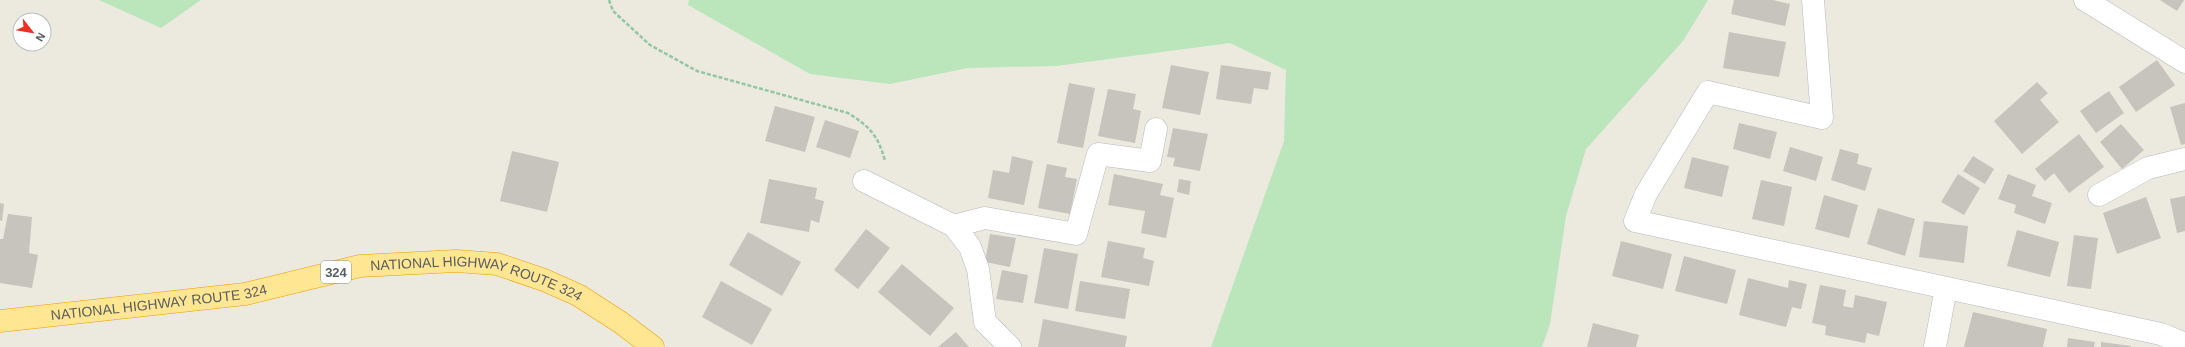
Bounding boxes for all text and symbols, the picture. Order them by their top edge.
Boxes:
north arrow [12,12,52,52]
text: N [33,31,48,44]
street label: NATIONAL HIGHWAY ROUTE 324 [370,253,586,304]
road number: 324 [321,261,351,283]
street label: NATIONAL HIGHWAY ROUTE 324 [50,281,269,323]

